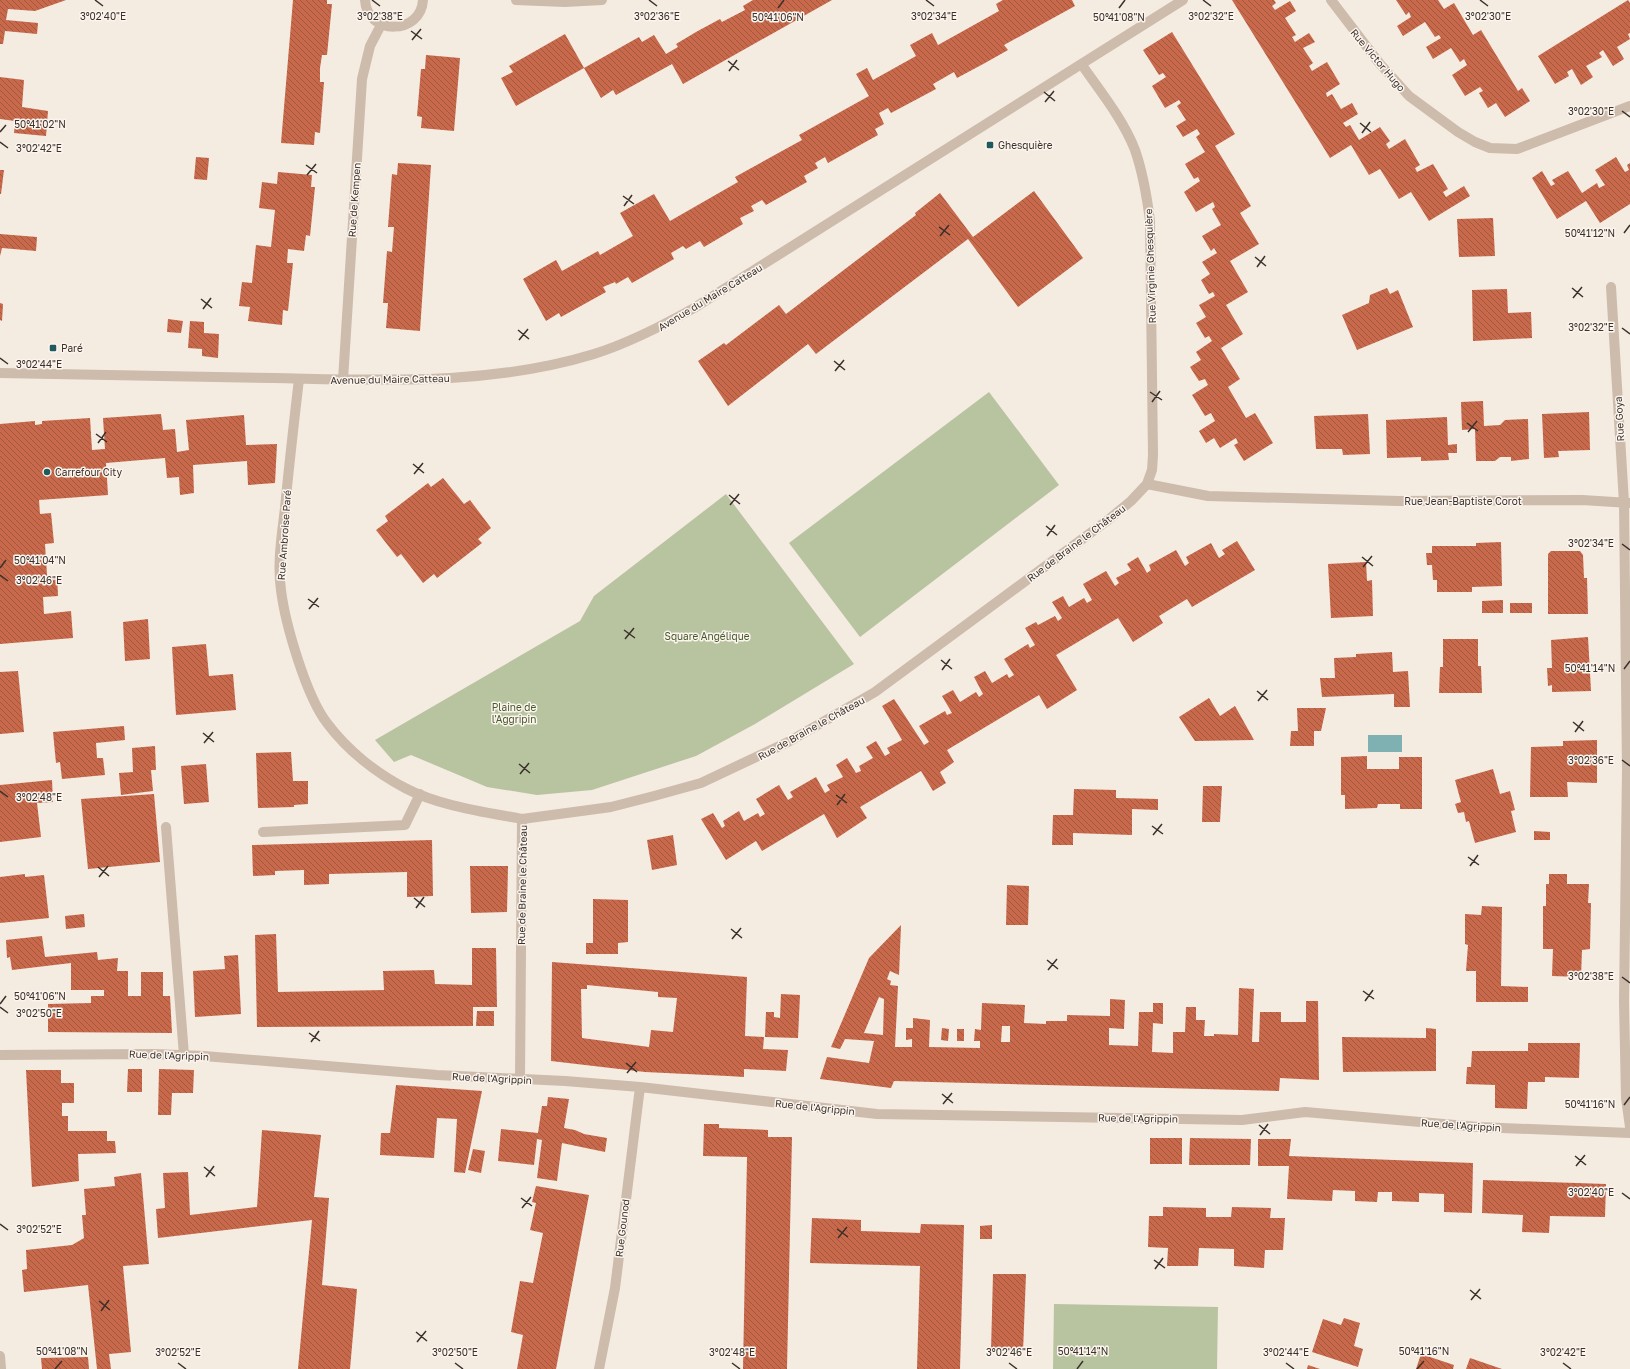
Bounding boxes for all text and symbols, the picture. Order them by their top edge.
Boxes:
text: 3°02'40"E [80,10,126,22]
text: 3°02'38"E [357,10,403,22]
text: 3°02'36"E [634,10,680,22]
text: 3°02'34"E [911,10,957,22]
text: 3°02'32"E [1188,10,1234,22]
text: 3°02'30"E [1465,10,1511,22]
text: 50°41'06"N [752,11,804,23]
text: 50°41'08"N [1093,11,1145,23]
street label: Rue Victor Hugo [1348,26,1408,94]
text: 3°02'30"E [1568,105,1614,117]
text: 50°41'02"N [14,118,66,130]
place label: Ghesquière [998,139,1053,151]
marker: Ghesquière [985,140,995,150]
text: 3°02'42"E [16,142,62,154]
street label: Rue de Kempen [345,162,363,238]
street label: Rue Virginie Ghesquière [1142,208,1158,324]
text: 50°41'12"N [1565,227,1615,239]
street label: Avenue du Maire Catteau [656,261,764,333]
text: 3°02'32"E [1568,321,1614,333]
place label: Paré [61,342,83,354]
marker: Paré [48,343,58,353]
text: 3°02'44"E [16,358,62,370]
street label: Avenue du Maire Catteau [330,372,450,386]
street label: Rue Goya [1612,396,1626,442]
place label: Carrefour City [55,466,123,478]
marker: Carrefour City [42,467,52,477]
street label: Rue Ambroise Paré [275,489,293,581]
street label: Rue Jean-Baptiste Corot [1404,495,1522,507]
street label: Rue de Braine le Château [1024,502,1128,584]
text: 3°02'34"E [1568,537,1614,549]
text: 50°41'04"N [14,554,66,566]
text: 3°02'46"E [16,574,62,586]
park label: Square Angélique [664,630,750,642]
text: 50°41'14"N [1565,662,1615,674]
street label: Rue de Braine le Château [756,694,866,762]
park label: Plaine de l'Aggripin [492,701,536,725]
text: 3°02'36"E [1568,754,1614,766]
text: 3°02'48"E [16,791,62,803]
street label: Rue de Braine le Château [515,825,529,945]
text: 3°02'38"E [1568,970,1614,982]
text: 50°41'06"N [14,990,66,1002]
text: 3°02'50"E [16,1007,62,1019]
street label: Rue de l'Agrippin [129,1048,209,1062]
street label: Rue de l'Agrippin [452,1070,532,1086]
street label: Rue de l'Agrippin [775,1097,855,1117]
text: 50°41'16"N [1565,1098,1615,1110]
street label: Rue de l'Agrippin [1098,1111,1178,1125]
street label: Rue de l'Agrippin [1421,1116,1501,1134]
text: 3°02'40"E [1568,1186,1614,1198]
street label: Rue Gounod [612,1198,632,1258]
text: 3°02'52"E [16,1223,62,1235]
text: 50°41'08"N [36,1345,88,1357]
text: 50°41'14"N [1058,1345,1108,1357]
text: 50°41'16"N [1399,1345,1449,1357]
text: 3°02'52"E [155,1346,201,1358]
text: 3°02'50"E [432,1346,478,1358]
text: 3°02'48"E [709,1346,755,1358]
text: 3°02'46"E [986,1346,1032,1358]
text: 3°02'44"E [1263,1346,1309,1358]
text: 3°02'42"E [1540,1346,1586,1358]

